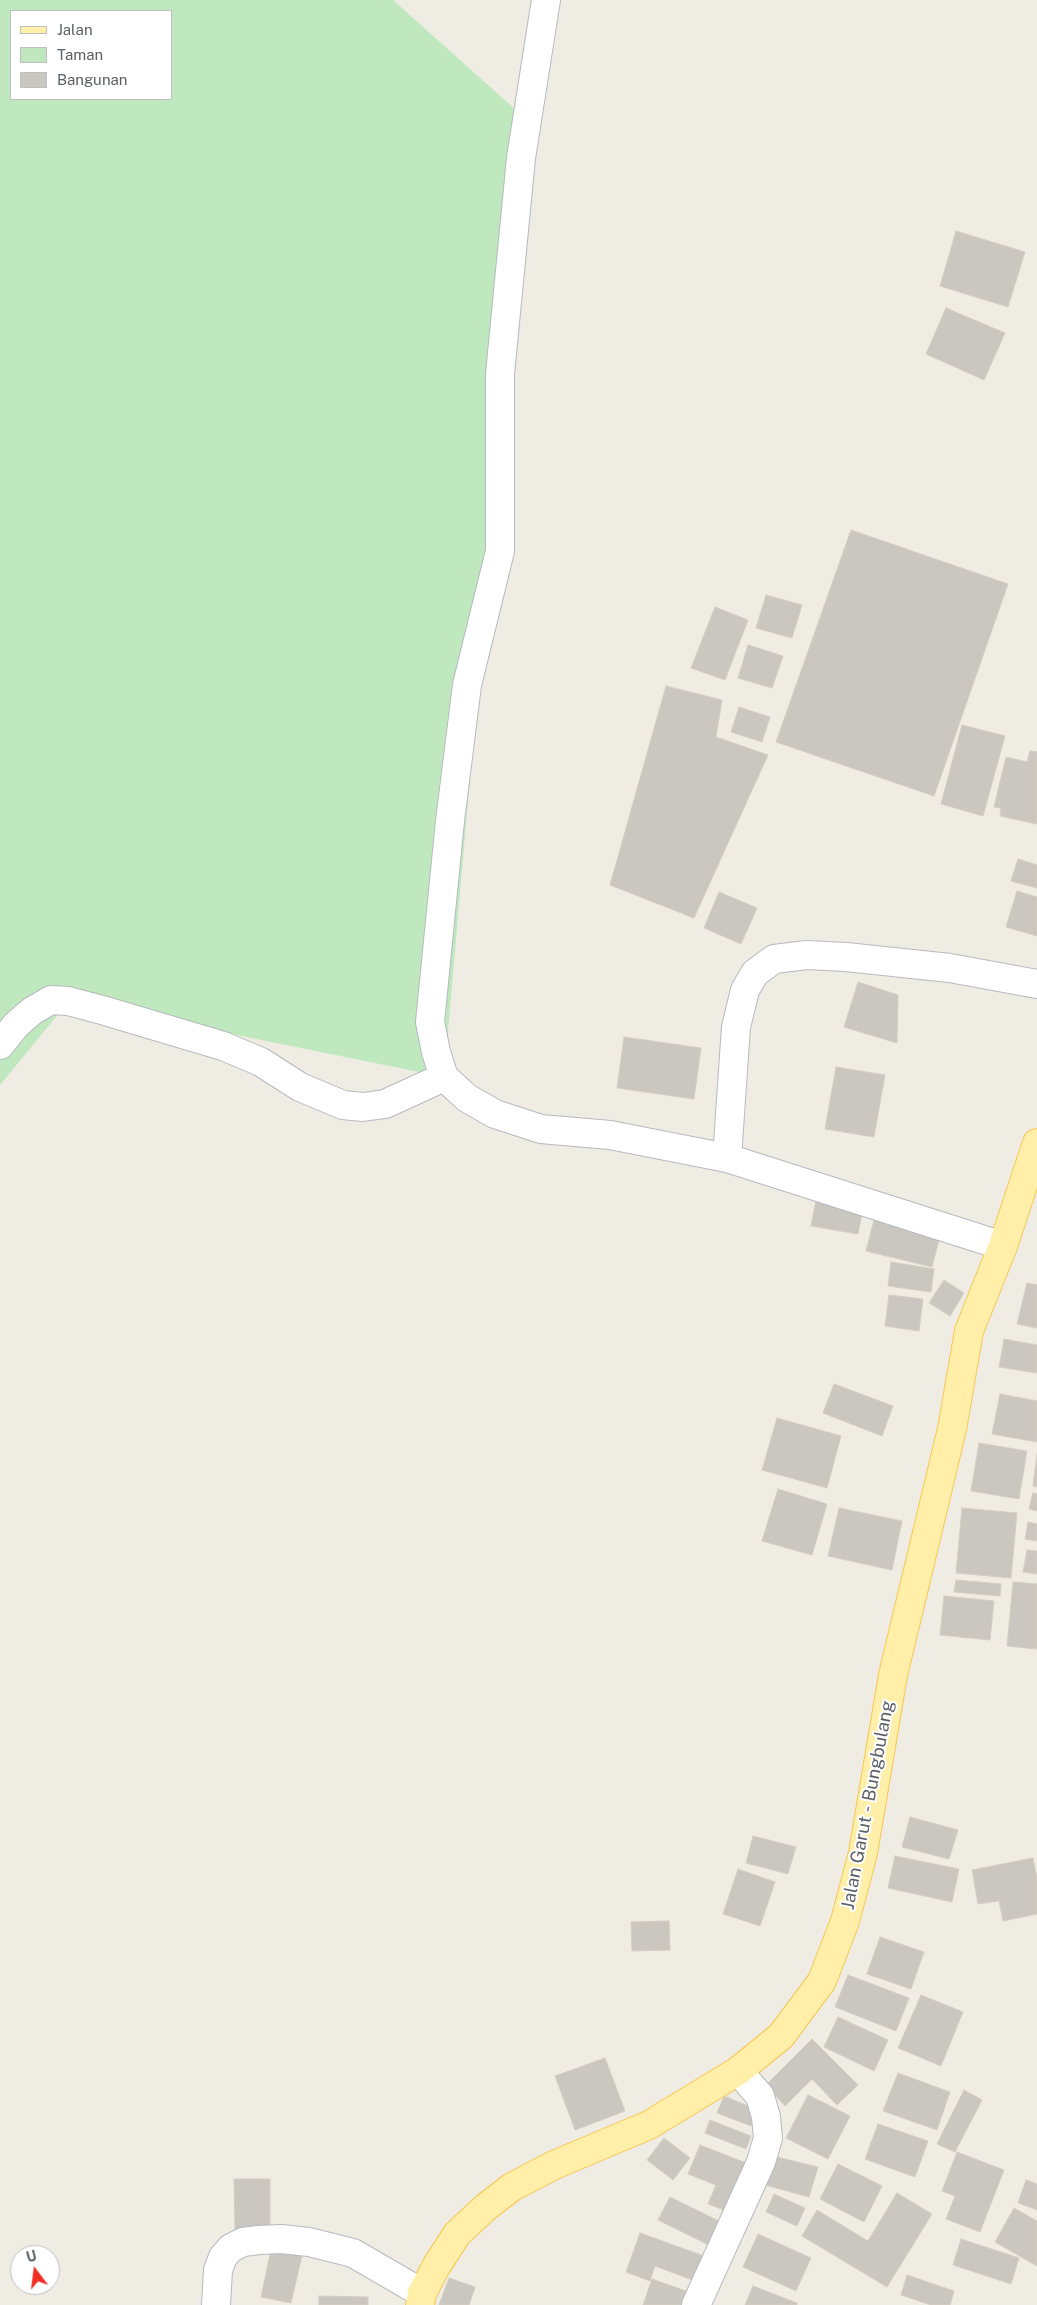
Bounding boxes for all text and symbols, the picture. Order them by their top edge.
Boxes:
legend [10,10,172,100]
text: Jalan [57,21,93,38]
text: Taman [57,46,103,63]
text: Bangunan [57,71,128,88]
street label: Jalan Garut - Bungbulang [837,1699,899,1911]
north arrow [10,2245,60,2295]
text: U [24,2247,38,2266]

